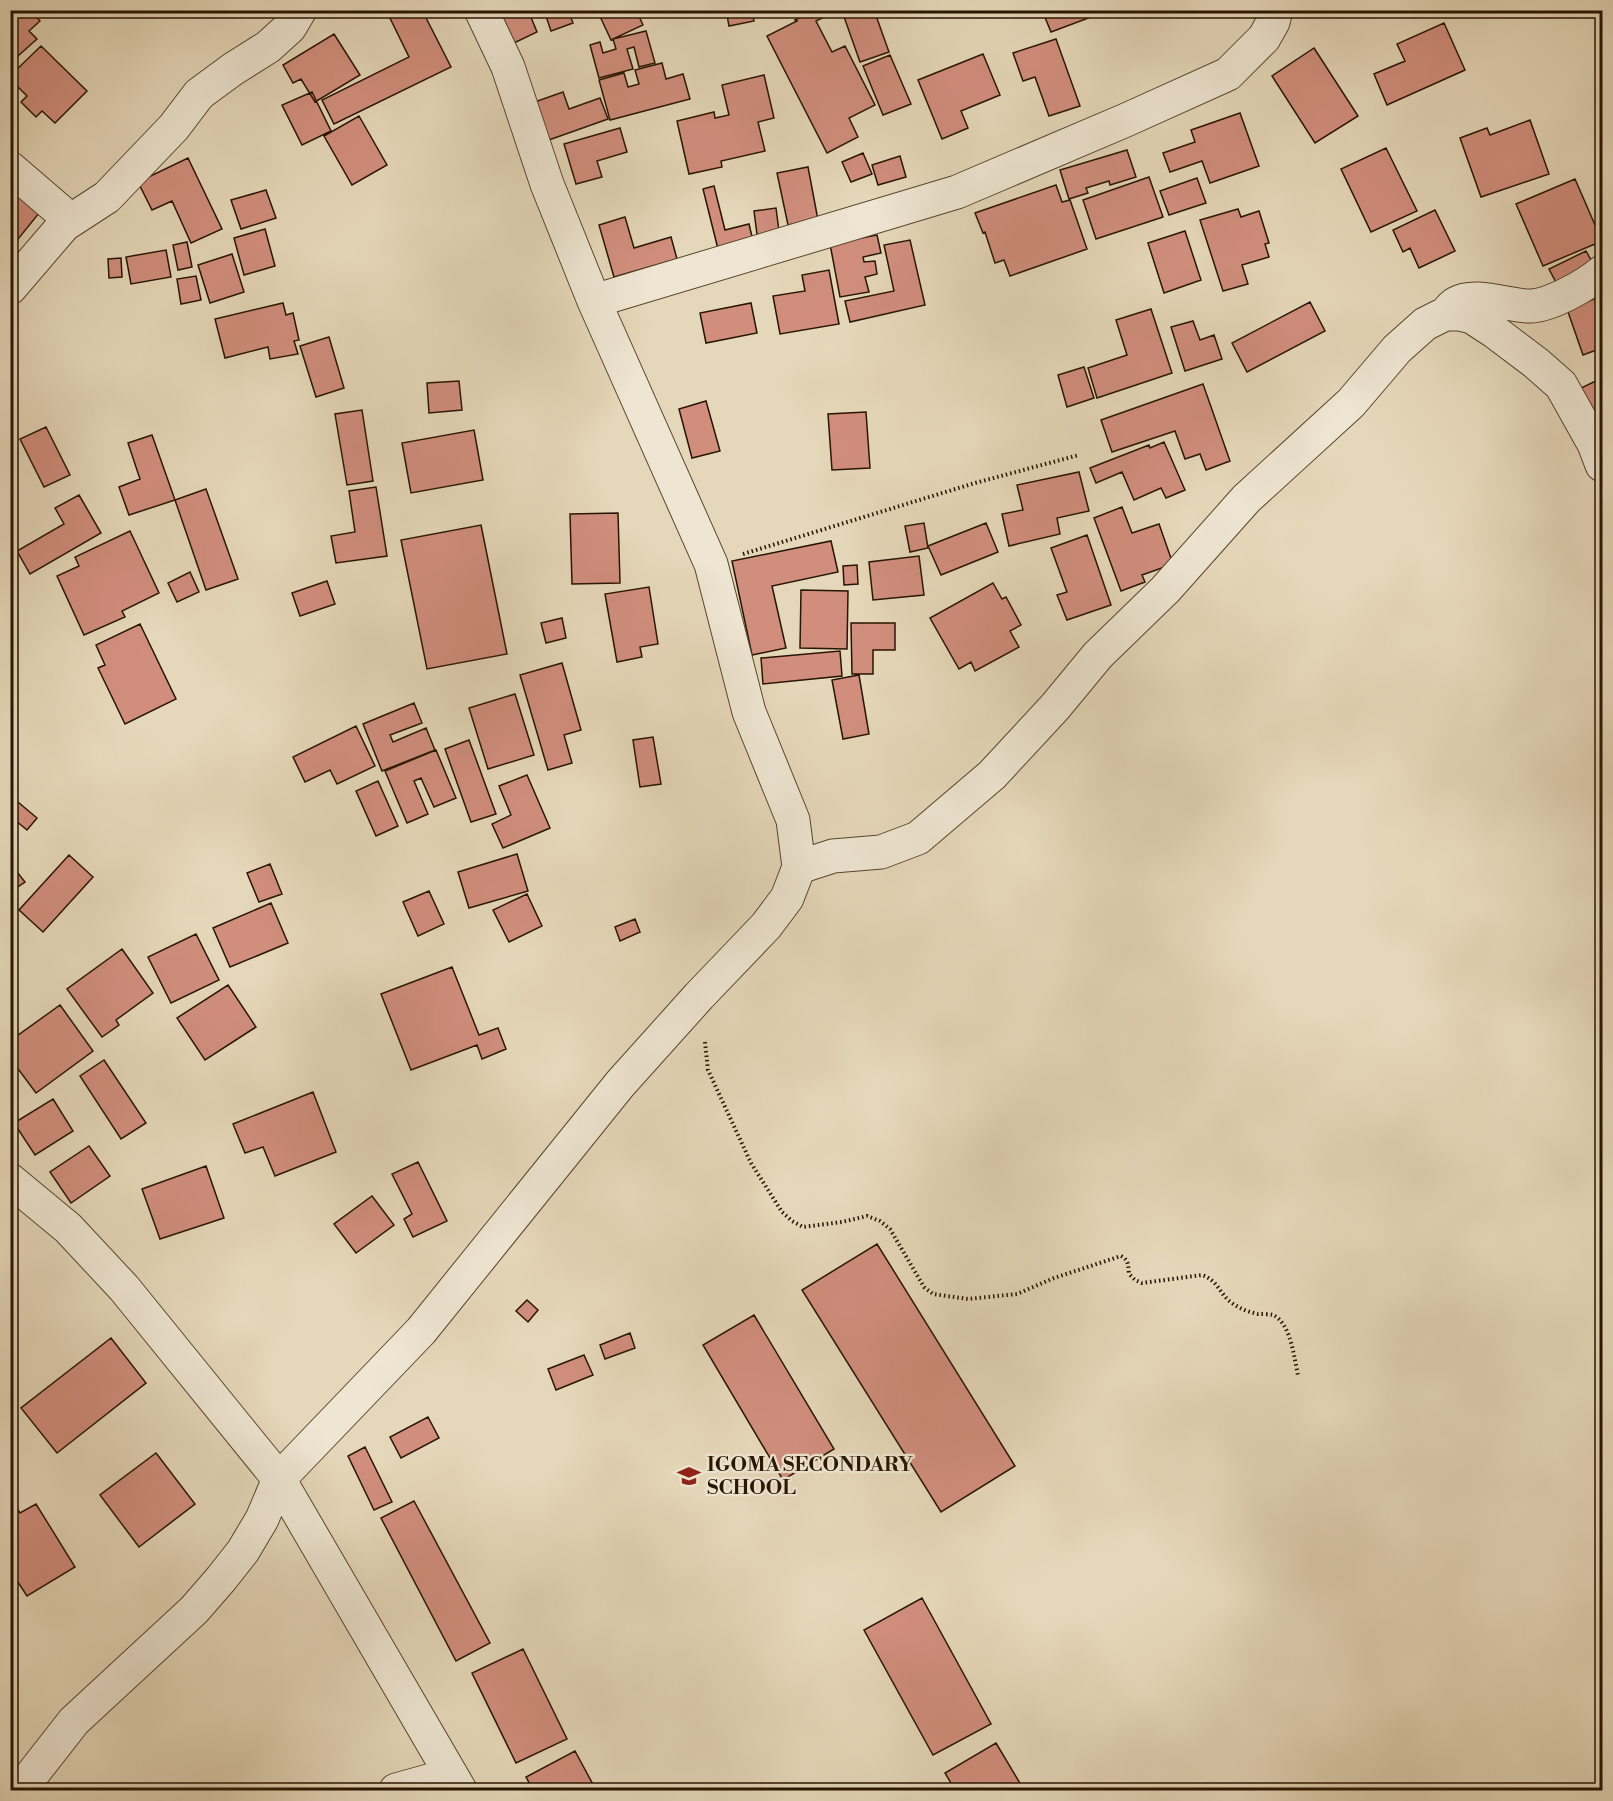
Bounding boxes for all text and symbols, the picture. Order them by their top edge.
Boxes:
place label: IGOMA SECONDARY SCHOOL [707,1453,914,1501]
school or university icon: IGOMA SECONDARY SCHOOL [676,1463,702,1489]

